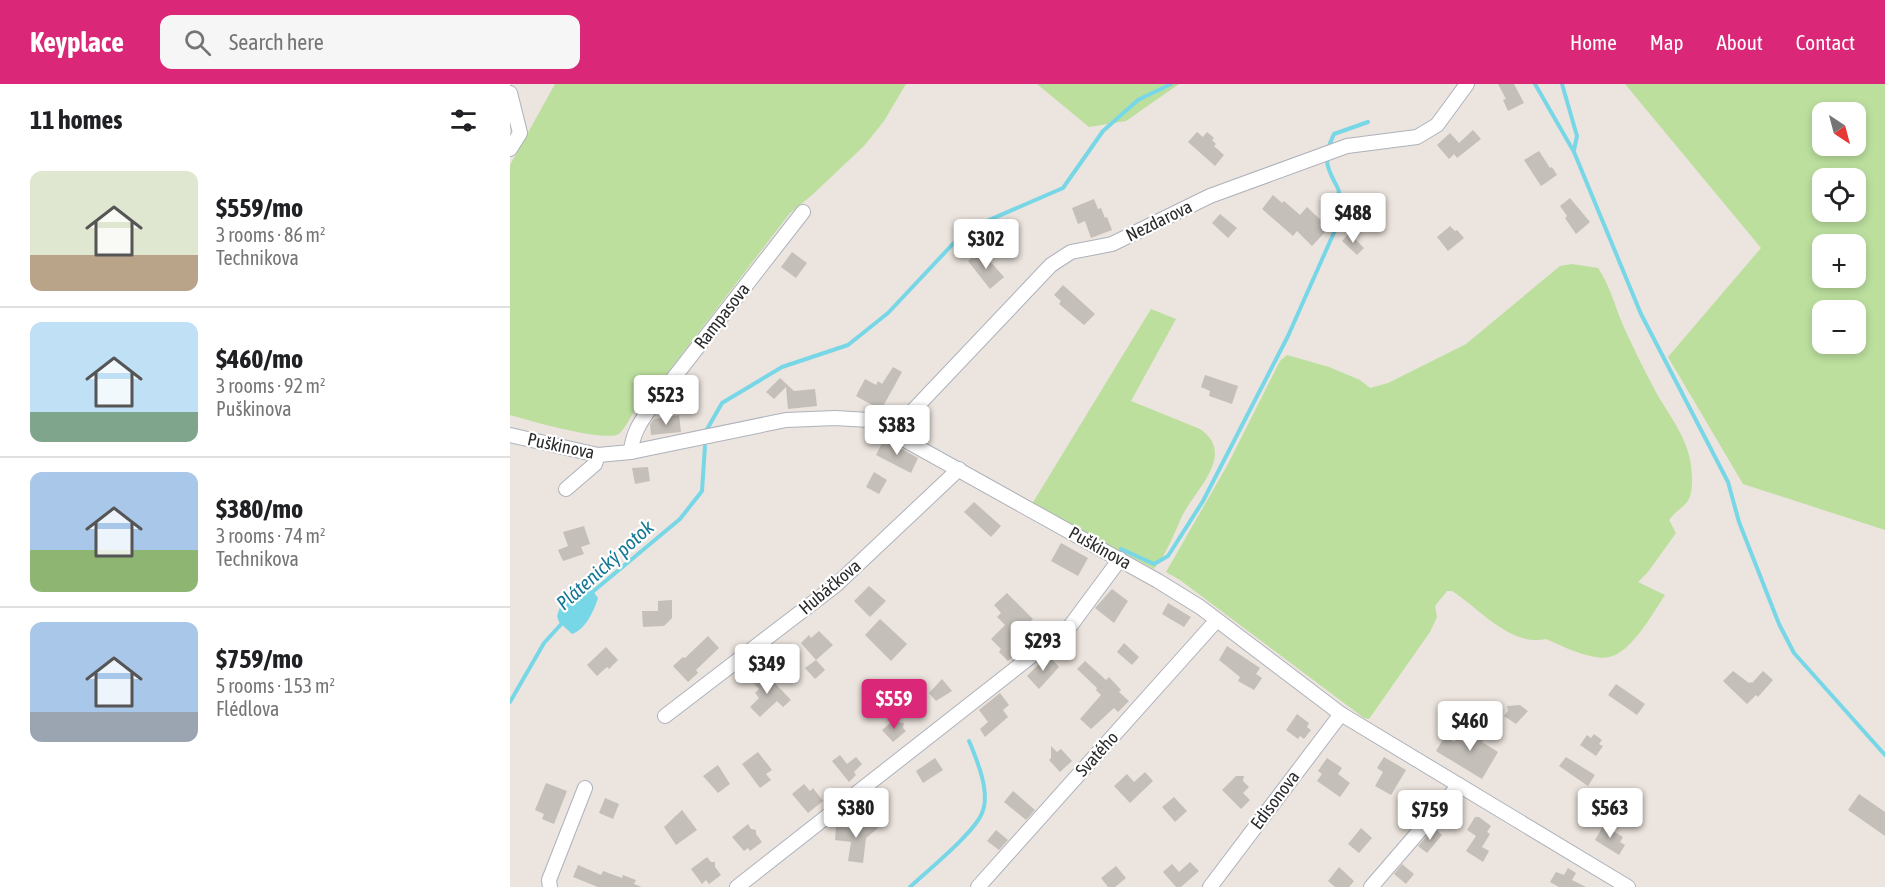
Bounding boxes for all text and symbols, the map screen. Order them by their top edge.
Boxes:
search box [160,15,580,69]
text: Keyplace [30,26,124,58]
icon: search [181,26,214,59]
text: Search here [229,29,324,55]
text: Home [1570,30,1617,54]
text: Map [1650,30,1684,54]
text: About [1717,30,1763,54]
text: Contact [1796,30,1855,54]
north arrow [1812,102,1866,156]
map controls [1812,102,1866,354]
icon: filters [447,104,480,137]
text: 11 homes [30,105,123,135]
button: locate [1812,168,1866,222]
text: $559/mo [216,193,303,223]
pin: $488 [1317,193,1389,244]
icon: home [78,195,150,267]
street label: Nezdarova [1122,196,1195,246]
text: $488 [1335,201,1371,224]
pin: $302 [950,219,1022,270]
text: 3 rooms · 86 m² [216,223,326,246]
text: $302 [968,227,1004,250]
button: + [1812,234,1866,288]
text: Technikova [216,246,299,269]
street label: Rampasova [689,279,754,353]
button: − [1812,300,1866,354]
text: $460/mo [216,344,303,374]
icon: home [78,346,150,418]
text: 3 rooms · 92 m² [216,374,326,397]
pin: $523 [630,375,702,426]
text: $523 [648,383,684,406]
text: Puškinova [216,397,292,420]
pin: $383 [861,405,933,456]
text: $383 [879,413,915,436]
street label: Puškinova [526,428,597,463]
text: $380/mo [216,494,303,524]
icon: home [78,496,150,568]
water label: Plátenický potok [551,515,658,614]
street label: Puškinova [1065,522,1135,573]
text: 3 rooms · 74 m² [216,524,326,547]
text: Technikova [216,547,299,570]
street label: Hubáčkova [795,555,865,618]
pin: $293 [1007,621,1079,672]
text: $293 [1025,629,1061,652]
text: $759/mo [216,644,303,674]
pin: $349 [731,644,803,695]
icon: home [78,646,150,718]
text: $349 [749,652,785,675]
text: 5 rooms · 153 m² [216,674,335,697]
pin: $559 [858,679,930,730]
text: $559 [876,687,912,710]
text: Flédlova [216,697,279,720]
pin: $460 [1434,701,1506,752]
text: $460 [1452,709,1488,732]
street label: Svatého [1071,727,1122,781]
street label: Edisonova [1246,766,1303,833]
pin: $380 [820,788,892,839]
pin: $563 [1574,788,1646,839]
pin: $759 [1394,790,1466,841]
text: $380 [838,796,874,819]
text: $563 [1592,796,1628,819]
text: $759 [1412,798,1448,821]

